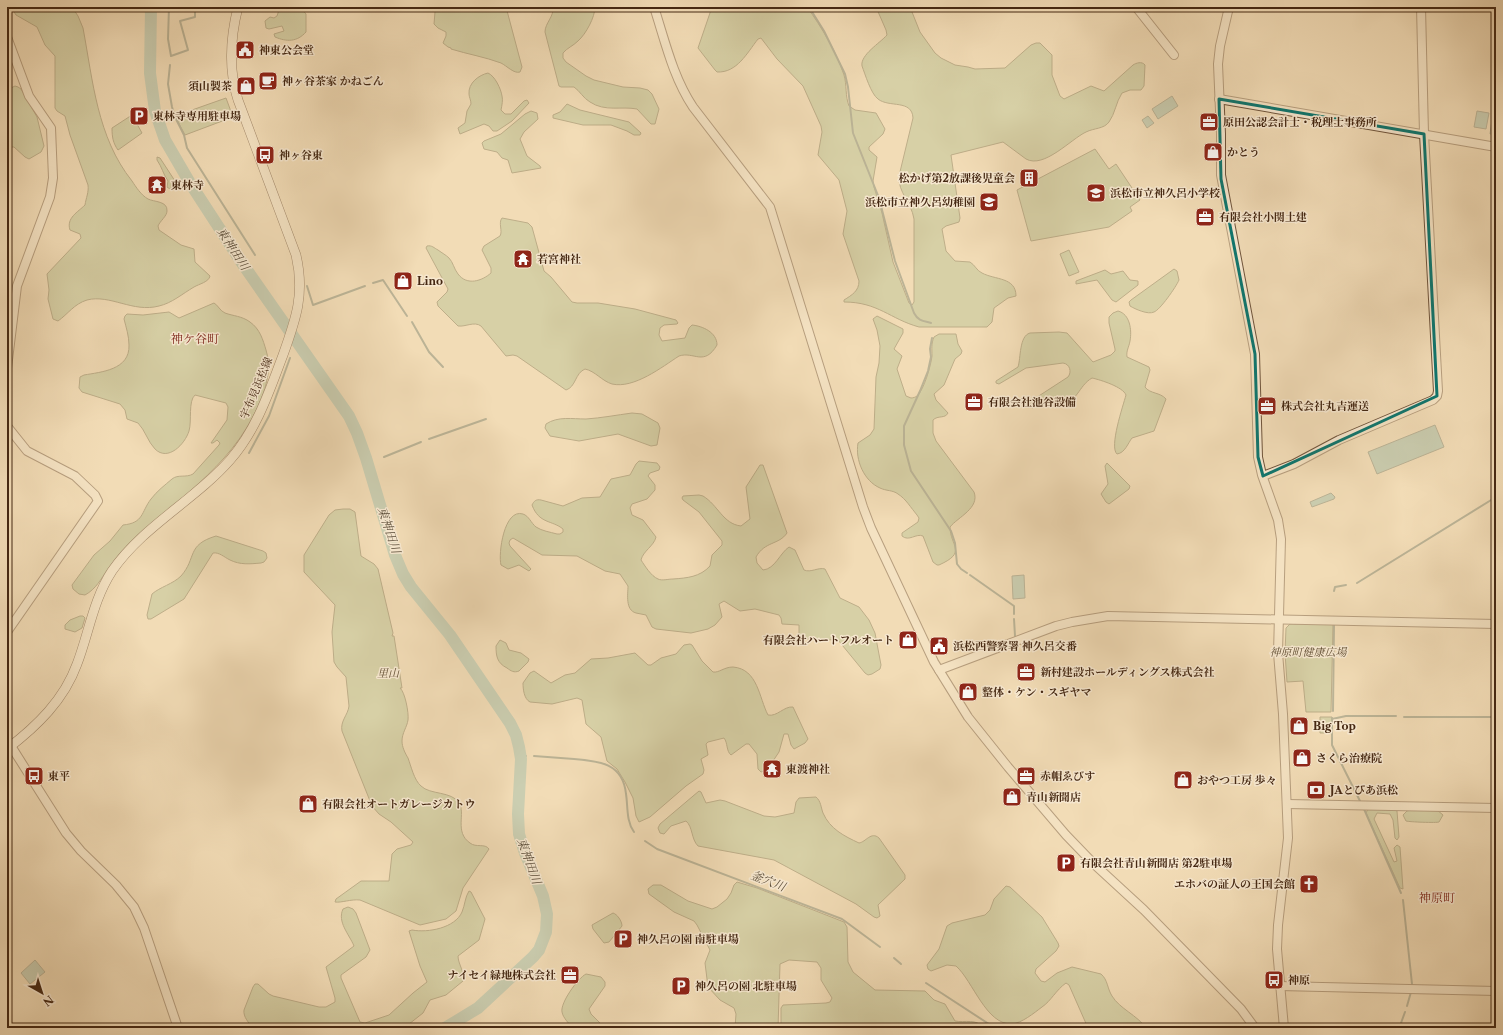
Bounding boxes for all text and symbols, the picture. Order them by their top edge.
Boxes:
public building icon: 神東公会堂 [234,39,256,61]
place label: 神東公会堂 [259,43,314,57]
cafe icon: 神ヶ谷茶家 かねごん [257,70,279,92]
place label: 神ヶ谷茶家 かねごん [282,74,384,88]
shop icon: 須山製茶 [235,75,257,97]
place label: 須山製茶 [188,79,232,93]
parking icon: 東林寺専用駐車場 [128,105,150,127]
place label: 東林寺専用駐車場 [153,109,241,123]
office icon: 原田公認会計士・税理士事務所 [1198,111,1220,133]
place label: 原田公認会計士・税理士事務所 [1223,115,1377,129]
shop icon: かとう [1202,141,1224,163]
bus stop icon: 神ヶ谷東 [254,144,276,166]
place label: かとう [1227,145,1260,159]
place label: 神ヶ谷東 [279,148,323,162]
building icon: 松かげ第2放課後児童会 [1018,167,1040,189]
place label: 松かげ第2放課後児童会 [899,171,1015,185]
temple icon: 東林寺 [146,174,168,196]
place label: 東林寺 [171,178,204,192]
school or university icon: 浜松市立神久呂小学校 [1085,182,1107,204]
place label: 浜松市立神久呂小学校 [1110,186,1220,200]
school or university icon: 浜松市立神久呂幼稚園 [978,191,1000,213]
place label: 浜松市立神久呂幼稚園 [865,195,975,209]
office icon: 有限会社小関土建 [1194,206,1216,228]
place label: 有限会社小関土建 [1219,210,1307,224]
water label: 東神田川 [214,225,254,275]
temple icon: 若宮神社 [512,248,534,270]
place label: 若宮神社 [537,252,581,266]
shop icon: Lino [392,270,414,292]
place label: Lino [417,274,443,288]
district label: 神ケ谷町 [171,331,219,346]
street label: 宇布見浜松線 [237,355,275,421]
office icon: 有限会社池谷設備 [963,391,985,413]
place label: 有限会社池谷設備 [988,395,1076,409]
office icon: 株式会社丸吉運送 [1256,395,1278,417]
place label: 株式会社丸吉運送 [1281,399,1369,413]
water label: 東神田川 [375,505,405,557]
shop icon: 有限会社ハートフルオート [897,629,919,651]
place label: 有限会社ハートフルオート [763,633,894,647]
public building icon: 浜松西警察署 神久呂交番 [928,635,950,657]
place label: 浜松西警察署 神久呂交番 [953,639,1078,653]
park label: 神原町健康広場 [1270,645,1347,659]
office icon: 新村建設ホールディングス株式会社 [1015,661,1037,683]
place label: 新村建設ホールディングス株式会社 [1040,665,1215,679]
park label: 里山 [377,666,400,680]
shop icon: 整体・ケン・スギヤマ [957,681,979,703]
place label: 整体・ケン・スギヤマ [982,685,1091,699]
shop icon: Big Top [1288,715,1310,737]
place label: Big Top [1313,719,1356,733]
shop icon: さくら治療院 [1291,747,1313,769]
place label: さくら治療院 [1316,751,1382,765]
temple icon: 東渡神社 [761,758,783,780]
place label: 東渡神社 [786,762,830,776]
bus stop icon: 東平 [23,765,45,787]
office icon: 赤帽ゑびす [1015,765,1037,787]
place label: 東平 [48,769,70,783]
place label: 赤帽ゑびす [1040,769,1095,783]
shop icon: おやつ工房 歩々 [1172,769,1194,791]
place label: おやつ工房 歩々 [1197,773,1277,787]
bank icon: JAとぴあ浜松 [1305,779,1327,801]
place label: JAとぴあ浜松 [1328,783,1398,797]
shop icon: 青山新聞店 [1001,786,1023,808]
place label: 青山新聞店 [1026,790,1081,804]
shop icon: 有限会社オートガレージカトウ [297,793,319,815]
place label: 有限会社オートガレージカトウ [322,797,475,811]
water label: 東神田川 [514,836,545,888]
parking icon: 有限会社青山新聞店 第2駐車場 [1055,852,1077,874]
place label: 有限会社青山新聞店 第2駐車場 [1080,856,1232,870]
water label: 釜穴川 [749,867,790,895]
church icon: エホバの証人の王国会館 [1298,873,1320,895]
place label: エホバの証人の王国会館 [1174,877,1295,891]
district label: 神原町 [1419,890,1455,905]
parking icon: 神久呂の園 南駐車場 [612,928,634,950]
place label: 神久呂の園 南駐車場 [637,932,739,946]
office icon: ナイセイ緑地株式会社 [559,964,581,986]
place label: ナイセイ緑地株式会社 [447,968,556,982]
bus stop icon: 神原 [1263,969,1285,991]
north arrow [22,973,62,1013]
place label: 神原 [1288,973,1310,987]
parking icon: 神久呂の園 北駐車場 [670,975,692,997]
place label: 神久呂の園 北駐車場 [695,979,797,993]
text: N [40,992,56,1009]

